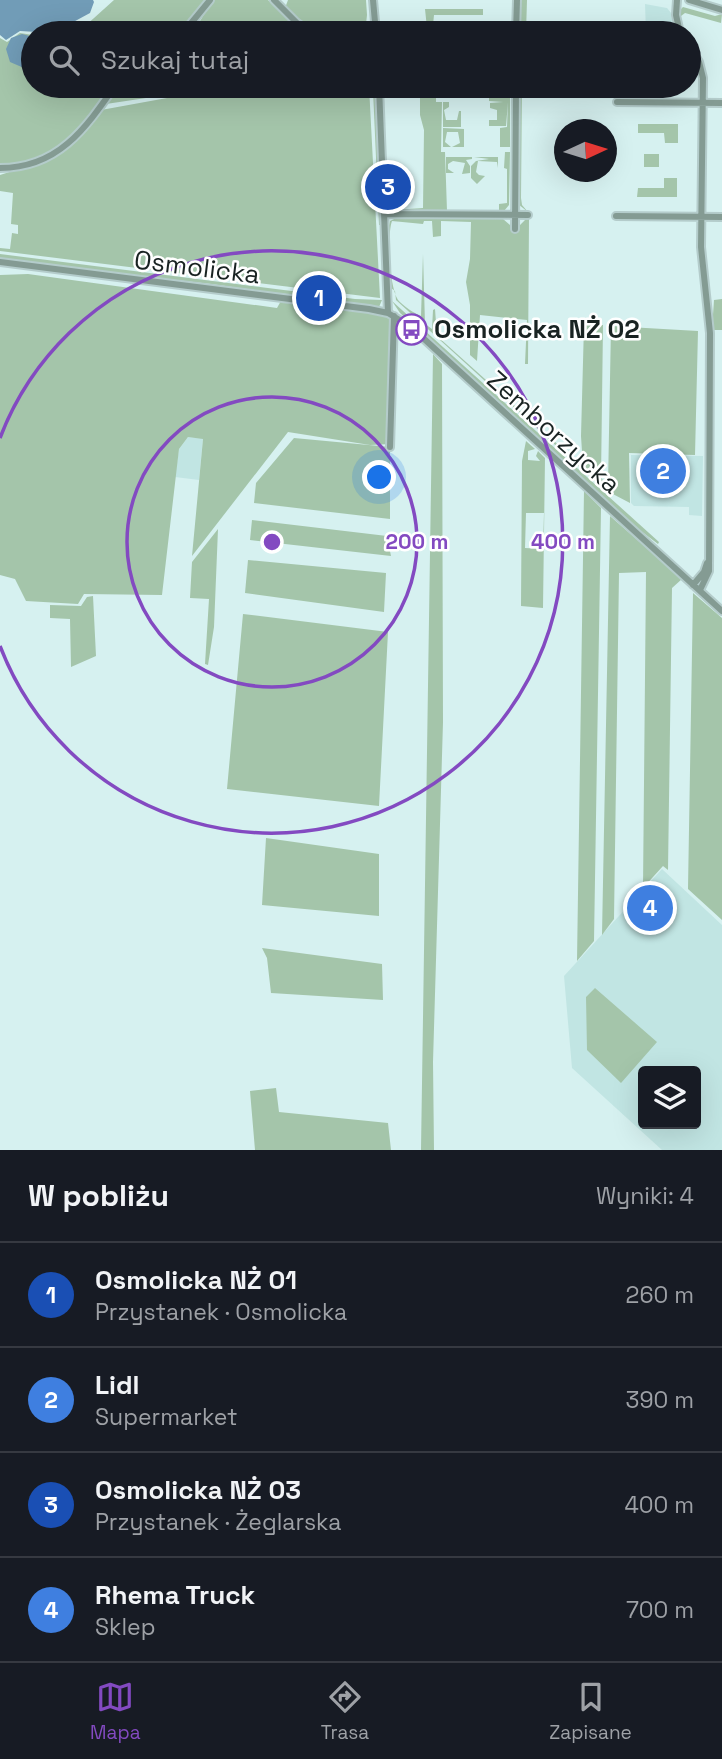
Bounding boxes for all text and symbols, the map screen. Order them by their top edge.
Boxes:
search box [21,21,701,98]
icon: search [45,41,83,79]
text: Szukaj tutaj [101,43,249,77]
north arrow [554,119,617,182]
pin: 3 [365,161,411,213]
street label: Osmolicka [132,242,262,292]
pin: 1 [296,272,342,324]
bus stop icon: Osmolicka NŻ 02 [394,312,428,346]
place label: Osmolicka NŻ 02 [434,312,640,346]
street label: Zemborzycka [480,363,628,501]
pin: 2 [640,445,686,497]
your location [362,460,396,494]
text: 200 m [386,528,448,555]
text: 400 m [531,528,595,555]
centre of rings [260,530,284,554]
pin: 4 [627,882,673,934]
map controls [638,1066,701,1129]
button: layers [638,1066,701,1129]
text: W pobliżu [28,1176,169,1215]
text: Wyniki: 4 [596,1181,694,1211]
text: Osmolicka NŻ 01 [95,1263,297,1297]
text: 1 [46,1280,56,1310]
text: 260 m [626,1280,694,1310]
text: Przystanek · Osmolicka [95,1297,347,1327]
text: Lidl [95,1368,140,1402]
text: 2 [44,1385,58,1415]
text: 390 m [626,1385,694,1415]
text: Supermarket [95,1402,237,1432]
text: Osmolicka NŻ 03 [95,1473,301,1507]
text: 3 [44,1490,58,1520]
text: 400 m [624,1490,694,1520]
text: Przystanek · Żeglarska [95,1507,341,1537]
text: Rhema Truck [95,1578,255,1612]
text: 4 [44,1595,58,1625]
text: 700 m [626,1595,694,1625]
text: Sklep [95,1612,156,1642]
tab: Mapa [90,1678,141,1745]
tab: Trasa [321,1678,369,1745]
tab: Zapisane [549,1678,632,1745]

